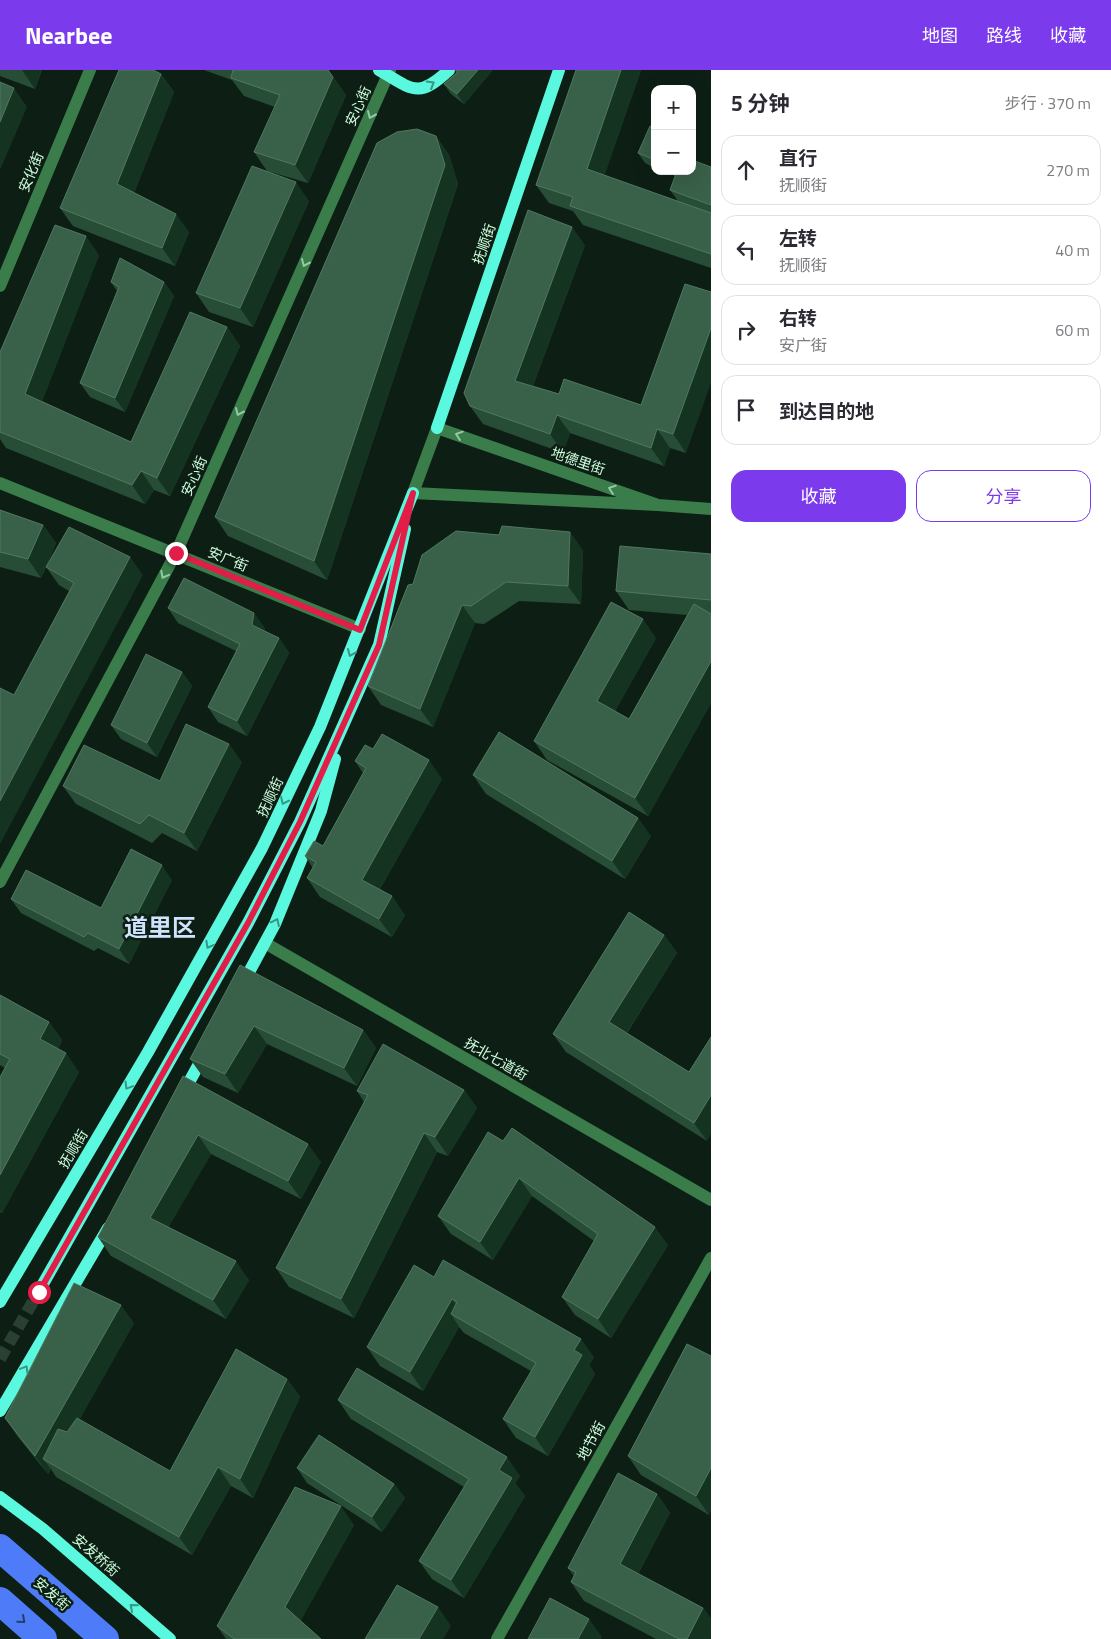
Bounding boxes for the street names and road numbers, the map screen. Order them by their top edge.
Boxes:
street label: 安心街 [339,82,376,129]
street label: 安化街 [13,148,48,195]
street label: 抚顺街 [467,221,500,267]
street label: 地德里街 [548,441,608,480]
street label: 安心街 [175,452,212,499]
street label: 安广街 [205,541,252,576]
street label: 抚顺街 [251,773,288,820]
street label: 抚北七道街 [461,1032,532,1085]
street label: 抚顺街 [53,1125,92,1172]
street label: 地节街 [571,1417,610,1464]
street label: 安发桥街 [68,1528,124,1581]
street label: 安发街 [30,1572,75,1615]

